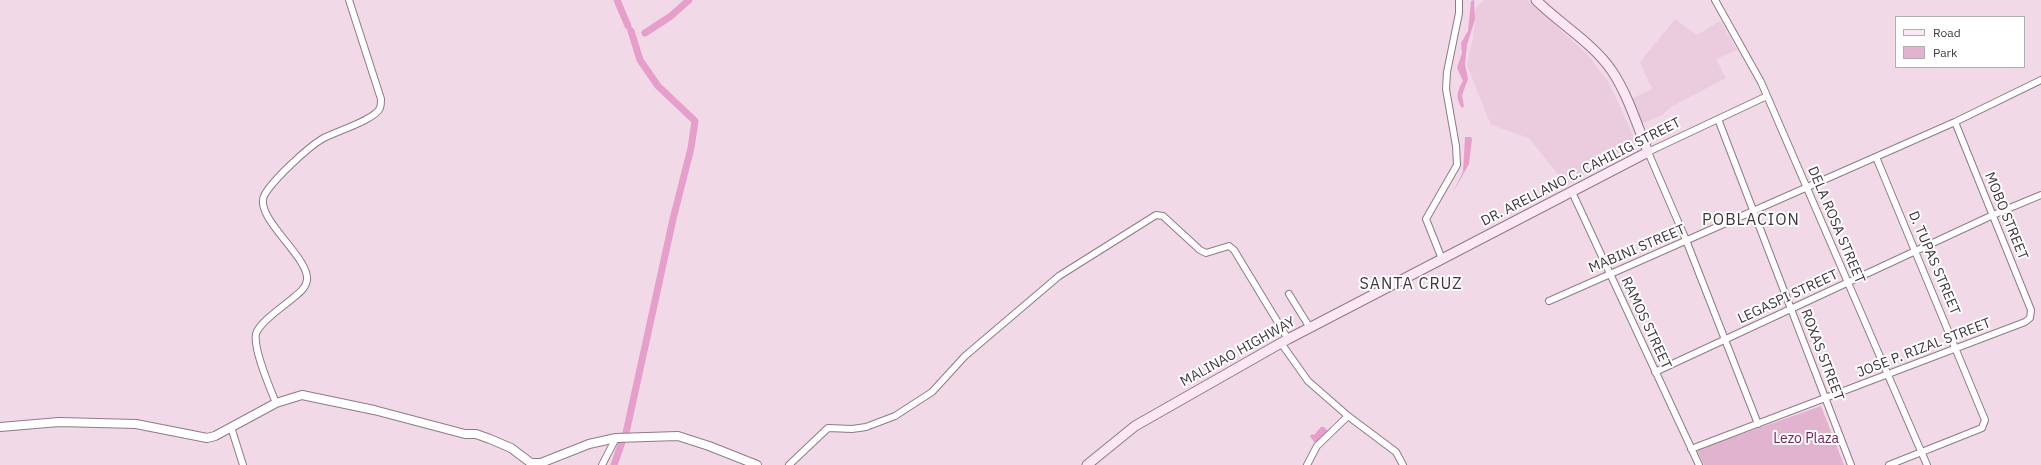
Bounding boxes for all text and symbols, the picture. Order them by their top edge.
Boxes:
legend [1895,16,2025,68]
text: Road [1933,25,1961,40]
text: Park [1933,45,1957,60]
street label: DR. ARELLANO C. CAHILIG STREET [1478,114,1684,230]
street label: DELA ROSA STREET [1804,164,1868,286]
street label: MOBO STREET [1981,170,2031,262]
street label: D. TUPAS STREET [1905,209,1963,317]
district label: POBLACION [1702,210,1800,230]
street label: MABINI STREET [1586,221,1688,277]
street label: LEGASPI STREET [1735,266,1841,328]
district label: SANTA CRUZ [1359,274,1463,294]
street label: RAMOS STREET [1617,274,1675,372]
street label: ROXAS STREET [1797,307,1847,403]
street label: MALINAO HIGHWAY [1178,313,1298,391]
street label: JOSE P. RIZAL STREET [1855,315,1993,381]
park label: Lezo Plaza [1773,431,1839,447]

